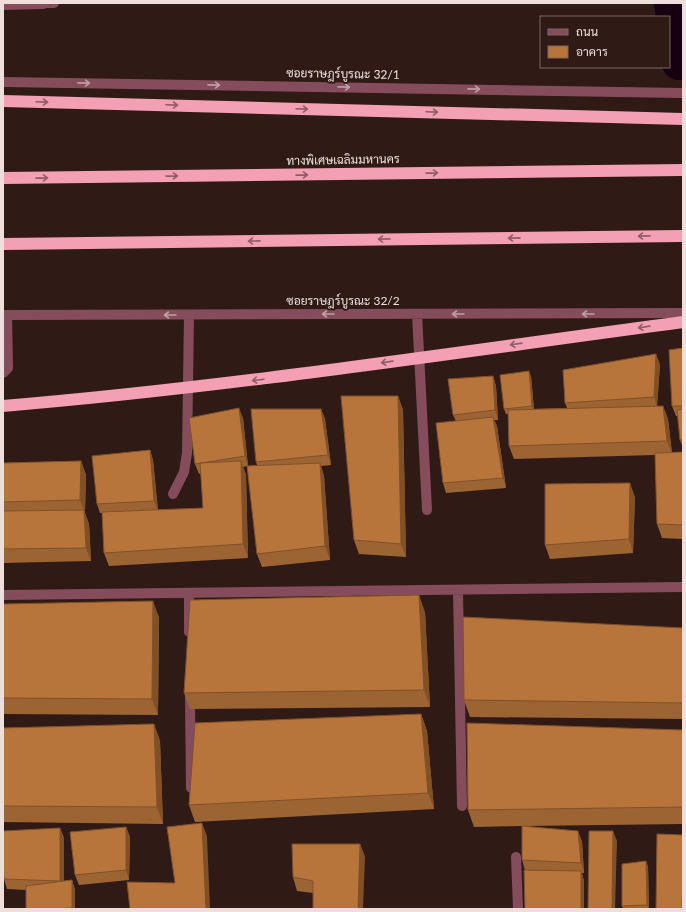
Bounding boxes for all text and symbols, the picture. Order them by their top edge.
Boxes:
legend [540,16,670,68]
text: ถนน [576,24,599,39]
text: อาคาร [576,44,608,59]
street label: ซอยราษฎร์บูรณะ 32/1 [286,65,400,83]
one-way arrow [77,79,90,87]
one-way arrow [207,81,220,89]
one-way arrow [337,83,350,91]
one-way arrow [467,86,480,93]
one-way arrow [35,98,48,106]
one-way arrow [165,101,178,109]
one-way arrow [295,105,308,112]
one-way arrow [425,108,438,116]
street label: ทางพิเศษเฉลิมมหานคร [286,151,400,168]
one-way arrow [425,169,438,177]
one-way arrow [295,171,308,179]
one-way arrow [165,172,178,180]
one-way arrow [35,174,48,182]
one-way arrow [638,232,651,240]
one-way arrow [508,234,521,242]
one-way arrow [378,235,391,243]
one-way arrow [248,237,261,245]
street label: ซอยราษฎร์บูรณะ 32/2 [286,293,400,309]
one-way arrow [322,310,335,318]
one-way arrow [452,310,465,318]
one-way arrow [582,310,595,318]
one-way arrow [164,311,177,319]
one-way arrow [638,323,651,331]
one-way arrow [509,340,522,348]
one-way arrow [381,358,394,366]
one-way arrow [252,376,265,383]

